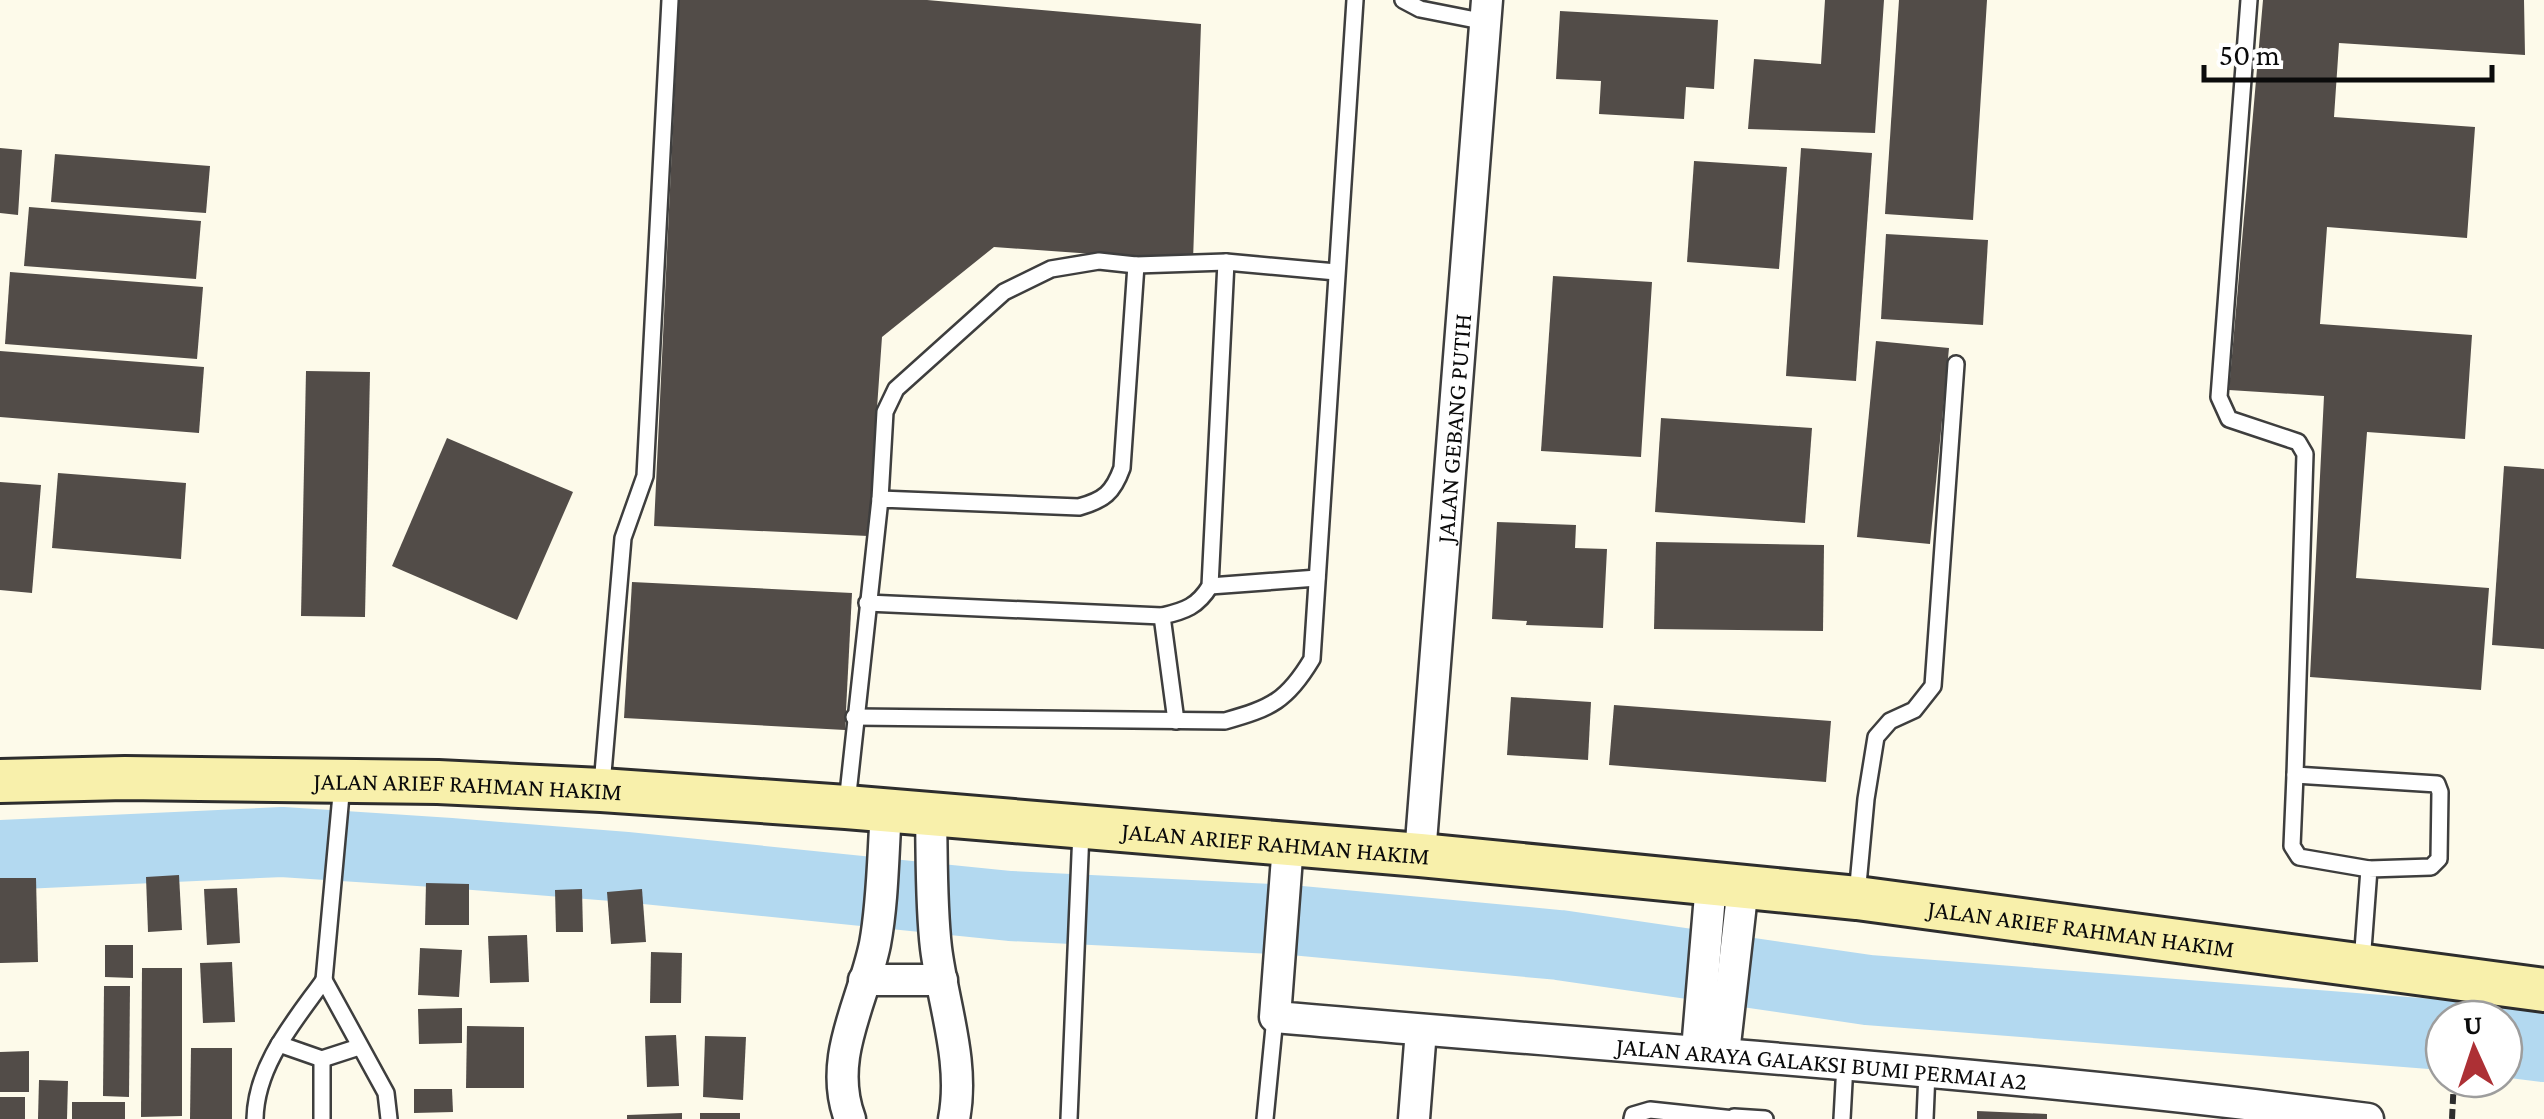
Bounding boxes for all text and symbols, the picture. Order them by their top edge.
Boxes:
scale bar [2204,20,2492,82]
text: 50 m [2219,38,2280,71]
street label: JALAN GEBANG PUTIH [1431,313,1476,546]
street label: JALAN ARIEF RAHMAN HAKIM [311,767,623,805]
street label: JALAN ARIEF RAHMAN HAKIM [1118,816,1431,869]
street label: JALAN ARIEF RAHMAN HAKIM [1924,894,2236,962]
north arrow [2424,999,2524,1099]
text: U [2462,1009,2483,1041]
street label: JALAN ARAYA GALAKSI BUMI PERMAI A2 [1613,1032,2028,1094]

